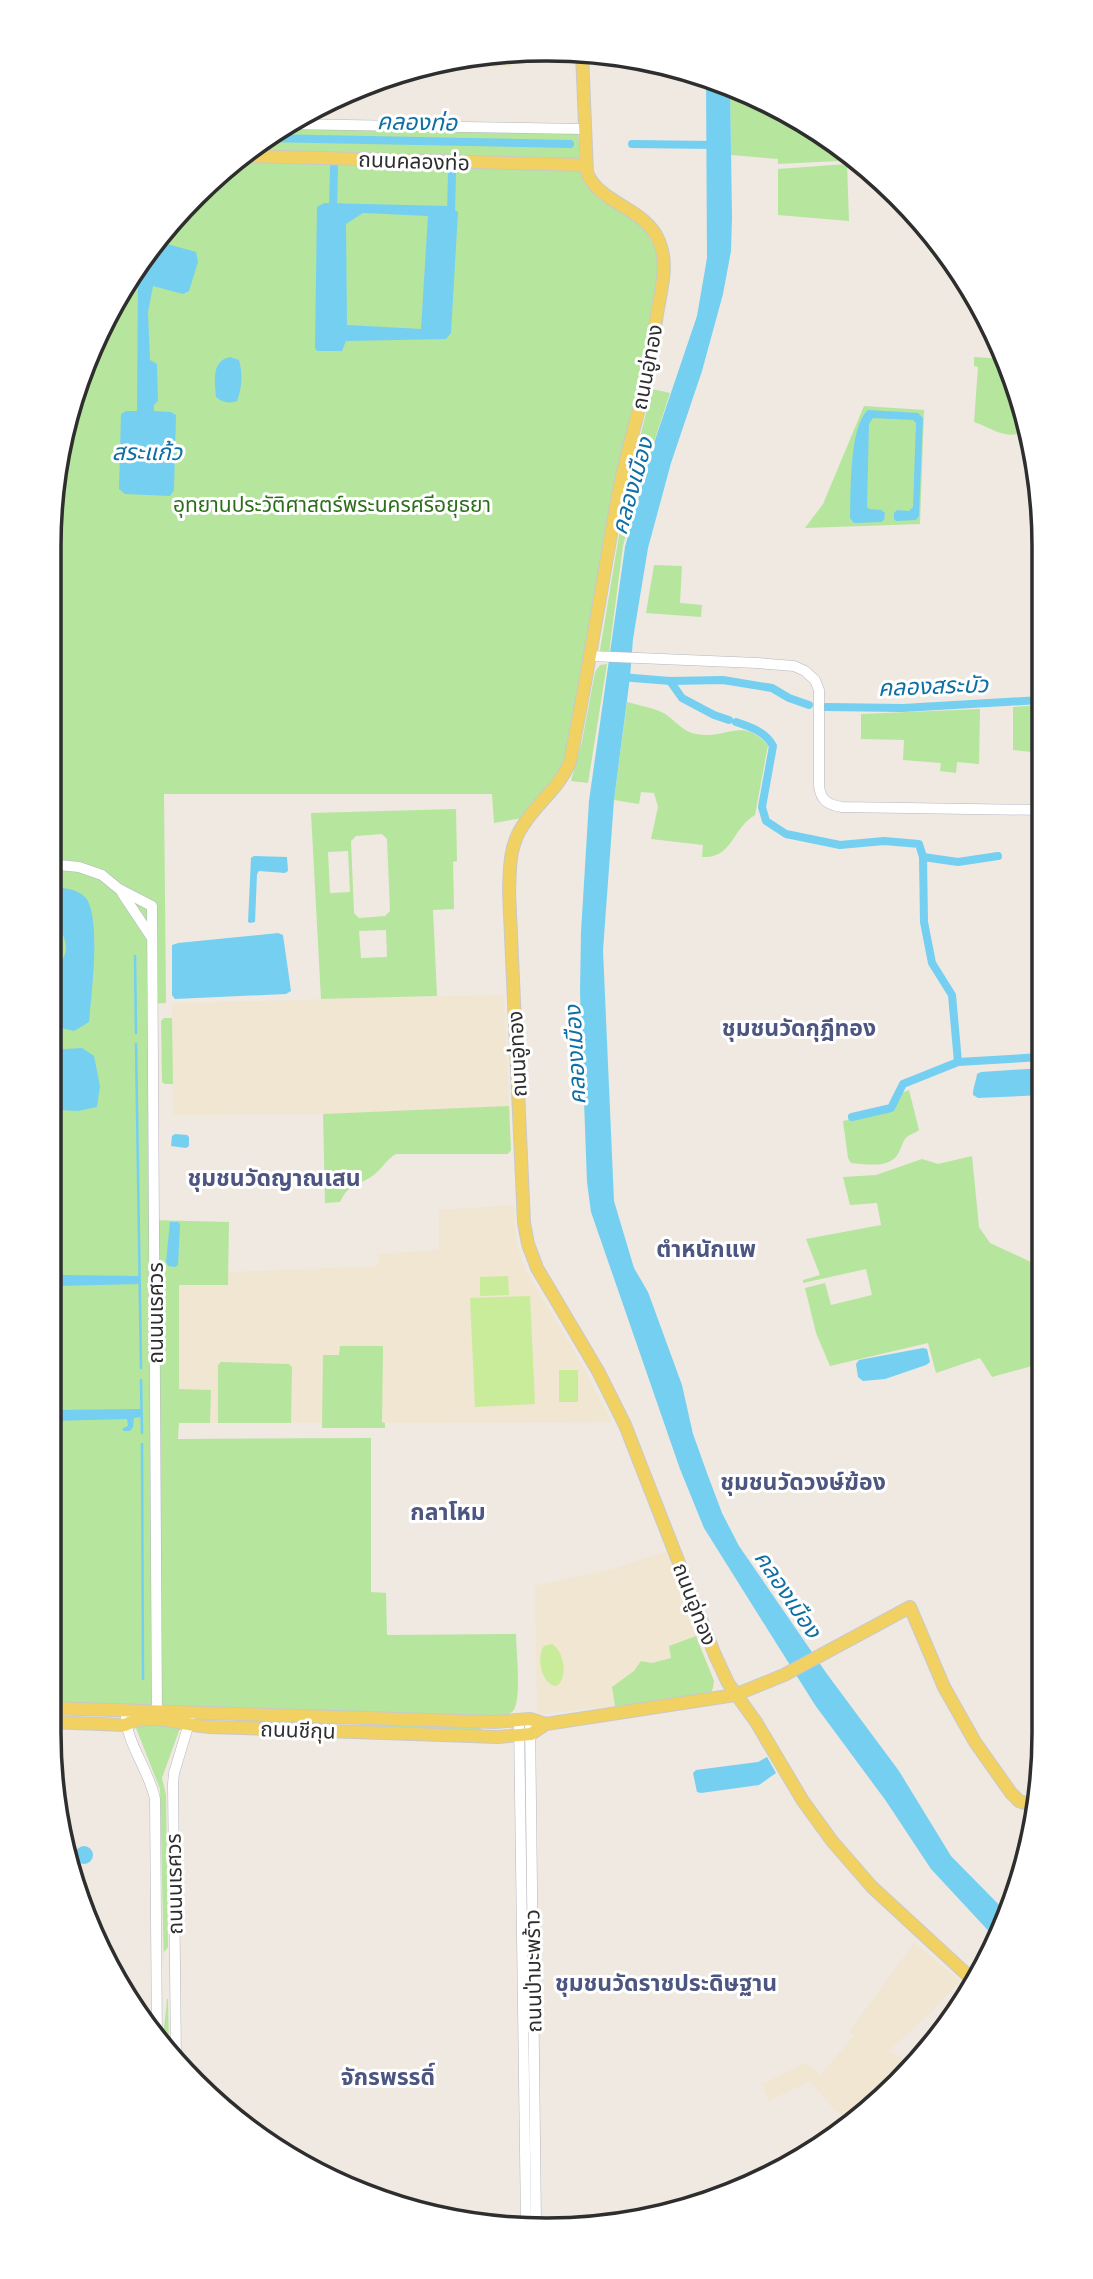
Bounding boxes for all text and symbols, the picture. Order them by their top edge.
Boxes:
water label: คลองท่อ [377,108,458,136]
street label: ถนนคลองท่อ [358,148,470,174]
street label: ถนนอู่ทอง [627,322,669,412]
water label: คลองเมือง [606,433,659,537]
water label: สระแก้ว [112,439,183,465]
park label: อุทยานประวัติศาสตร์พระนครศรีอยุธยา [173,493,491,518]
water label: คลองสระบัว [877,671,989,701]
water label: คลองเมือง [559,1003,591,1105]
street label: ถนนอู่ทอง [503,1010,533,1098]
district label: ชุมชนวัดกุฎีทอง [722,1015,876,1042]
district label: ชุมชนวัดญาณเสน [187,1165,361,1192]
district label: ตำหนักแพ [656,1236,756,1262]
street label: ถนนนเรศวร [144,1262,167,1364]
district label: ชุมชนวัดวงษ์ฆ้อง [720,1469,886,1496]
district label: กลาโหม [410,1499,486,1525]
water label: คลองเมือง [749,1546,827,1644]
street label: ถนนอู่ทอง [667,1559,721,1649]
street label: ถนนชีกุน [260,1717,336,1745]
street label: ถนนนเรศวร [162,1833,186,1935]
street label: ถนนป่ามะพร้าว [520,1909,546,2033]
district label: ชุมชนวัดราชประดิษฐาน [555,1970,777,1997]
district label: จักรพรรดิ์ [341,2062,436,2090]

